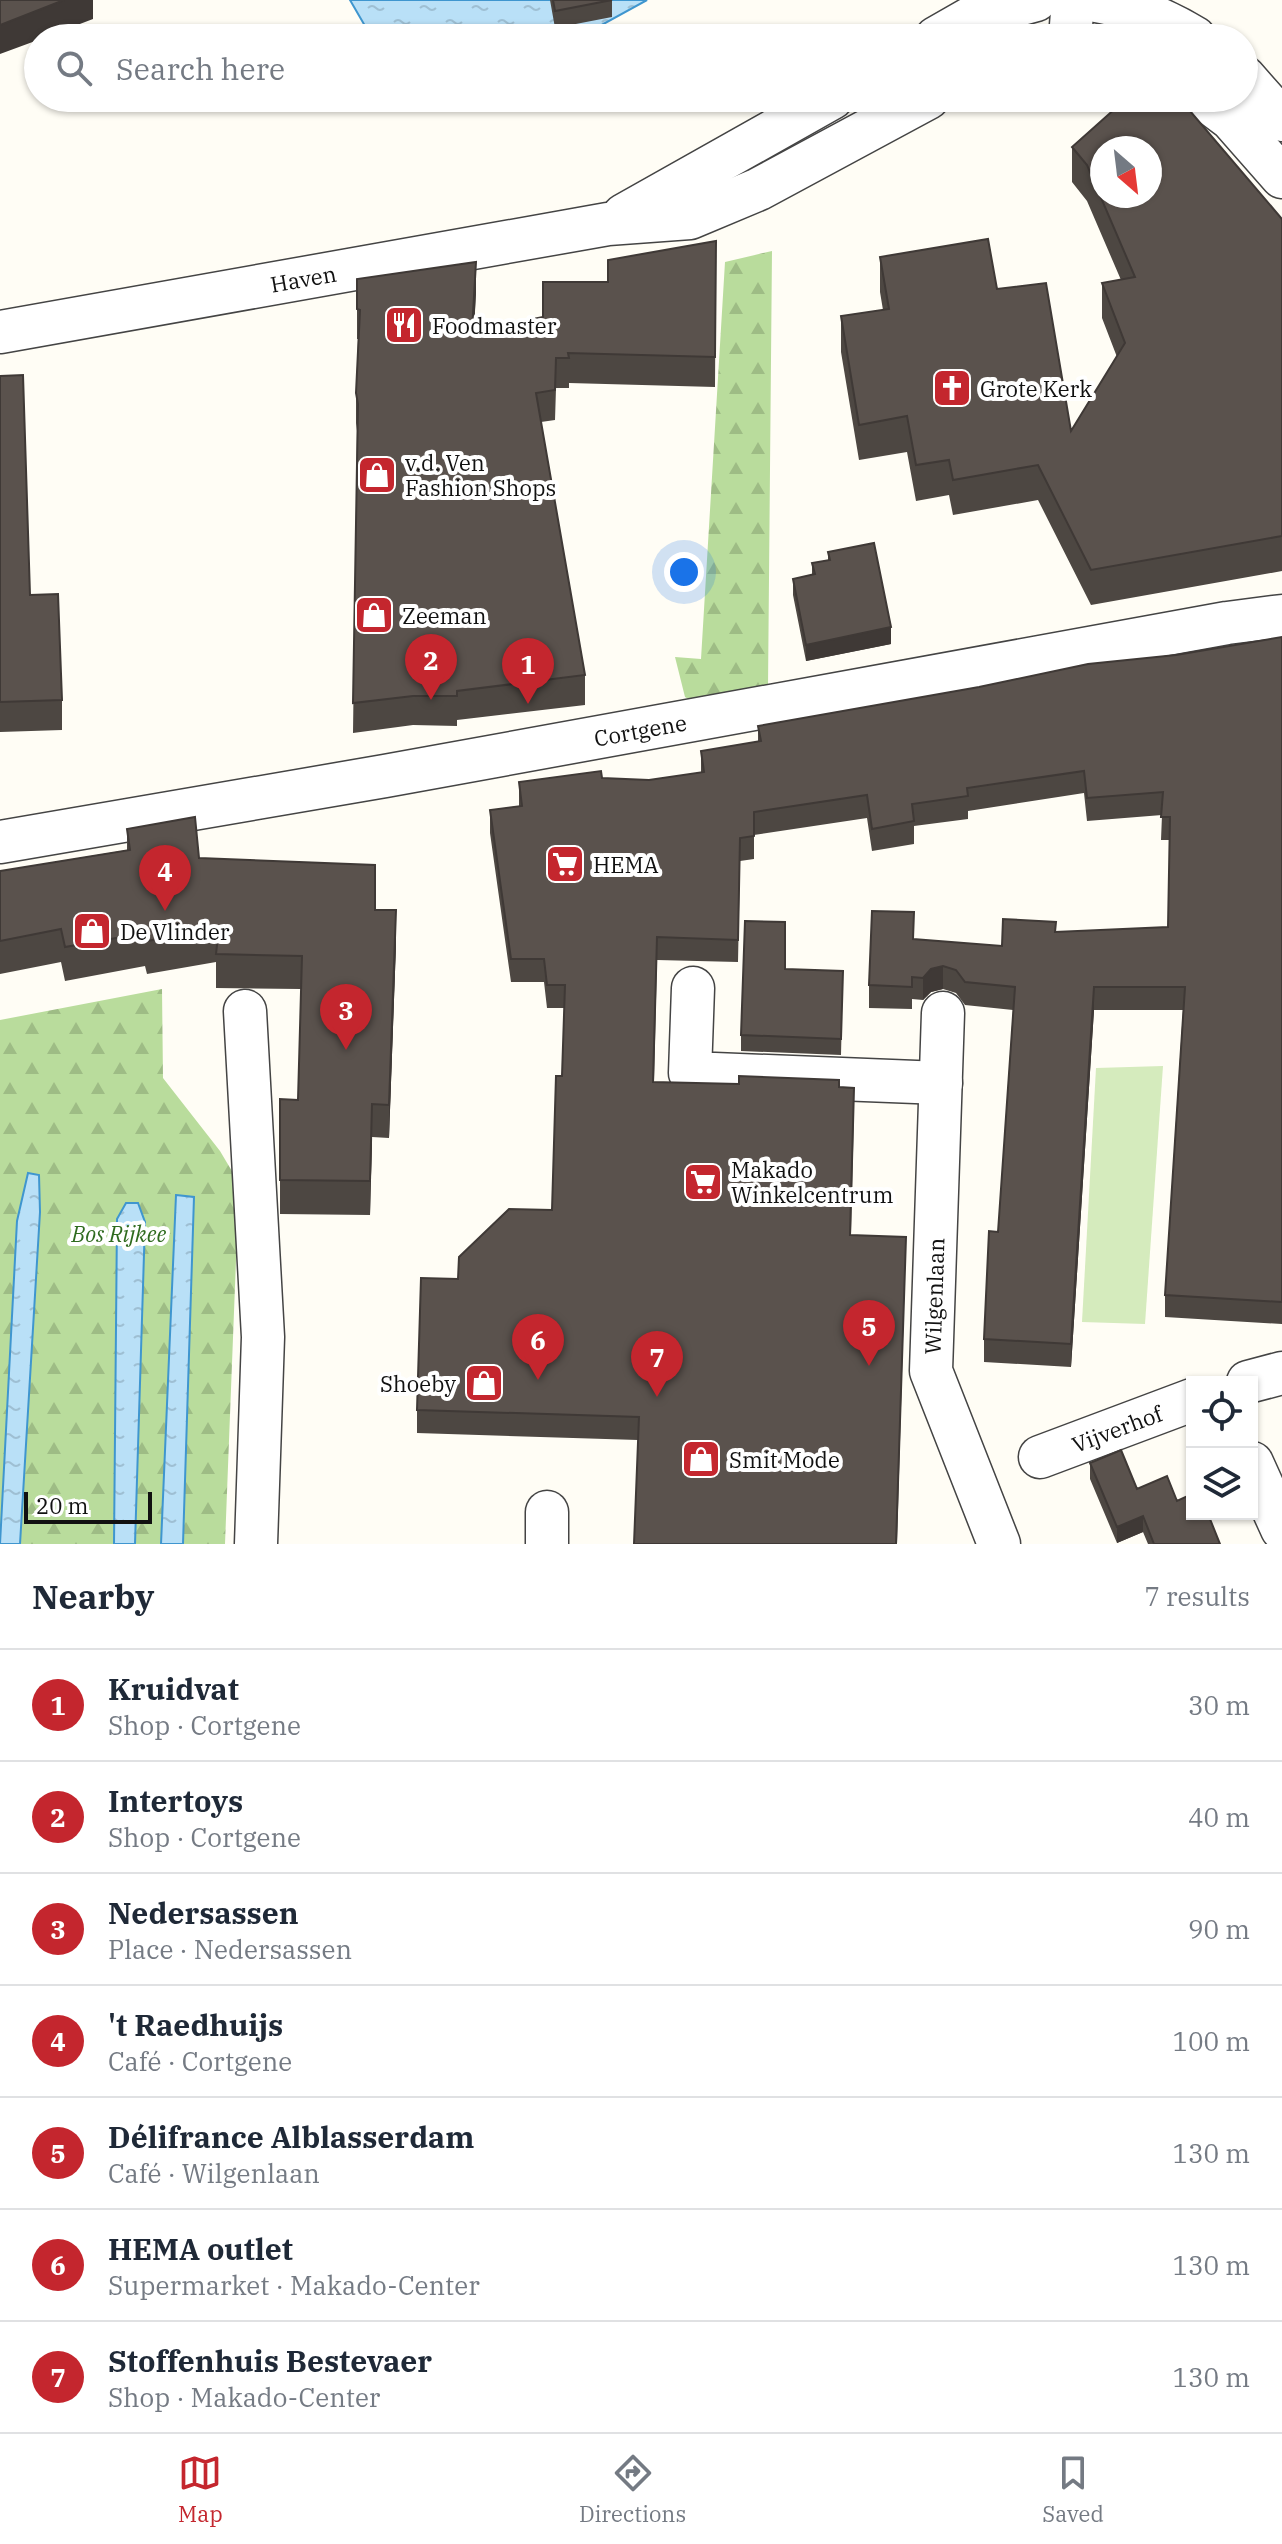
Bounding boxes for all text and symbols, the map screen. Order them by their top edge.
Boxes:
search box [24,24,1258,112]
icon: search [52,46,96,90]
text: Search here [116,49,285,88]
north arrow [1090,136,1162,208]
street label: Haven [268,258,339,298]
restaurant icon: Foodmaster [383,304,425,346]
place label: Foodmaster [432,311,557,340]
church icon: Grote Kerk [931,367,973,409]
place label: Grote Kerk [980,374,1092,403]
place label: v.d. Ven Fashion Shops [405,448,556,502]
shop icon: v.d. Ven Fashion Shops [356,454,398,496]
your location [664,552,704,592]
shop icon: Zeeman [353,594,395,636]
place label: Zeeman [402,601,487,630]
pin: 2 [405,634,457,700]
pin: 1 [502,638,554,704]
street label: Cortgene [592,707,689,752]
supermarket icon: HEMA [544,843,586,885]
pin: 4 [139,845,191,911]
place label: HEMA [593,850,659,879]
shop icon: De Vlinder [71,910,113,952]
place label: De Vlinder [120,917,230,946]
pin: 3 [320,984,372,1050]
place label: Makado Winkelcentrum [731,1155,893,1209]
supermarket icon: Makado Winkelcentrum [682,1161,724,1203]
park label: Bos Rijkee [71,1219,167,1248]
street label: Wilgenlaan [917,1237,951,1355]
pin: 5 [843,1300,895,1366]
pin: 6 [512,1314,564,1380]
pin: 7 [631,1331,683,1397]
shop icon: Shoeby [463,1362,505,1404]
place label: Shoeby [380,1369,456,1398]
map controls [1186,1376,1258,1520]
button: locate [1186,1376,1258,1448]
street label: Vijverhof [1067,1398,1167,1458]
shop icon: Smit Mode [680,1438,722,1480]
place label: Smit Mode [729,1445,840,1474]
button: layers [1186,1448,1258,1520]
scale bar [24,1488,152,1524]
text: 20 m [36,1491,88,1520]
text: Nearby [32,1574,154,1618]
text: 7 results [1144,1579,1250,1613]
text: Kruidvat [108,1669,239,1708]
text: 1 [50,1688,66,1722]
text: 30 m [1188,1688,1250,1722]
text: Shop · Cortgene [108,1708,301,1742]
text: Intertoys [108,1781,243,1820]
text: 2 [50,1800,66,1834]
text: 40 m [1188,1800,1250,1834]
text: Shop · Cortgene [108,1820,301,1854]
text: Nedersassen [108,1893,299,1932]
text: 3 [50,1912,66,1946]
text: 90 m [1188,1912,1250,1946]
text: Place · Nedersassen [108,1932,352,1966]
text: 't Raedhuijs [108,2005,283,2044]
text: 4 [50,2024,66,2058]
text: 100 m [1172,2024,1250,2058]
text: Café · Cortgene [108,2044,292,2078]
text: Délifrance Alblasserdam [108,2117,474,2156]
text: 5 [50,2136,66,2170]
text: 130 m [1172,2136,1250,2170]
text: Café · Wilgenlaan [108,2156,320,2190]
text: HEMA outlet [108,2229,293,2268]
text: 6 [50,2248,66,2282]
text: 130 m [1172,2248,1250,2282]
text: Supermarket · Makado-Center [108,2268,480,2302]
text: Stoffenhuis Bestevaer [108,2341,432,2380]
text: 7 [50,2360,66,2394]
text: 130 m [1172,2360,1250,2394]
text: Shop · Makado-Center [108,2380,380,2414]
tab: Map [178,2451,223,2528]
tab: Directions [579,2451,686,2528]
tab: Saved [1042,2451,1104,2528]

